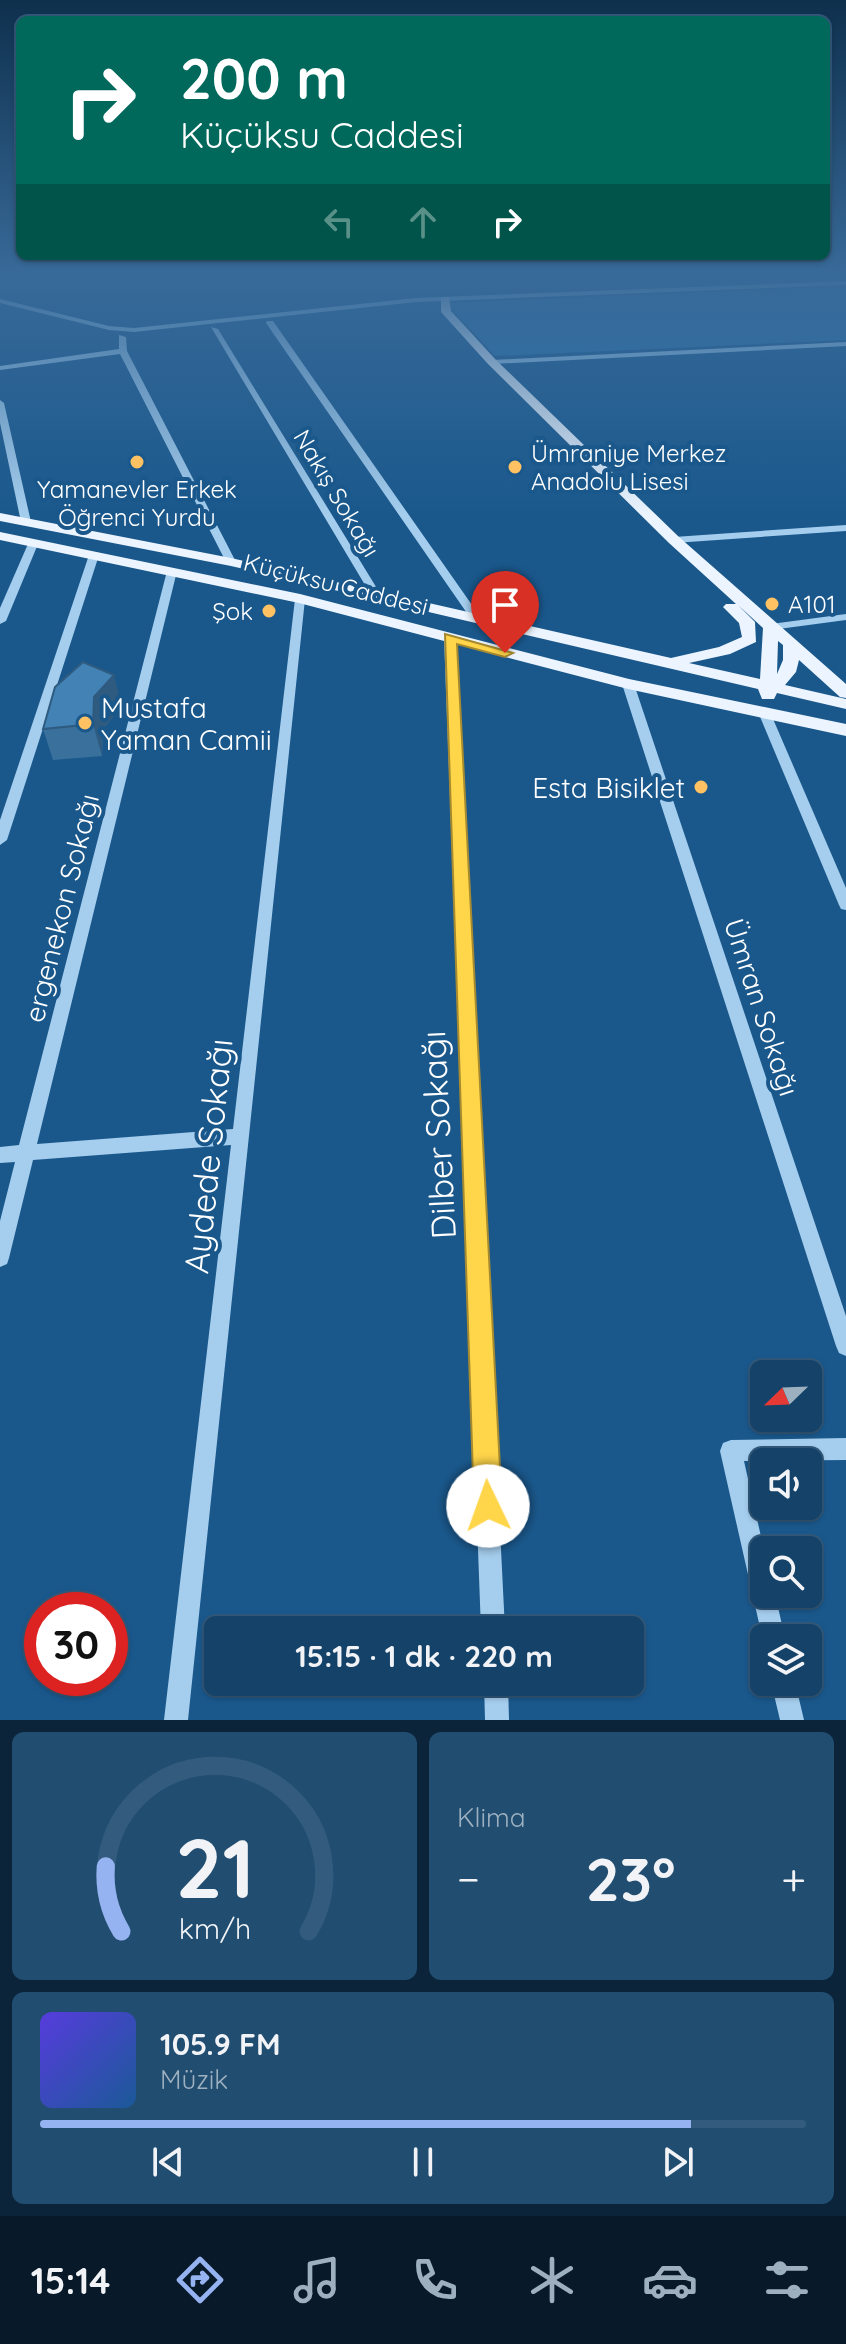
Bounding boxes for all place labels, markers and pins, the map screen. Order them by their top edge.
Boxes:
place label: Ümraniye Merkez Anadolu Lisesi [531,438,726,496]
marker: Yamanevler Erkek Öğrenci Yurdu [128,453,146,471]
marker: Ümraniye Merkez Anadolu Lisesi [506,458,524,476]
place label: Yamanevler Erkek Öğrenci Yurdu [37,474,237,532]
pin [471,571,539,653]
place label: A101 [788,589,836,619]
marker: A101 [763,595,781,613]
place label: Şok [212,596,253,626]
marker: Şok [260,602,278,620]
place label: Mustafa Yaman Camii [101,690,272,757]
marker: Mustafa Yaman Camii [76,714,94,732]
place label: Esta Bisiklet [532,770,685,805]
marker: Esta Bisiklet [692,778,710,796]

